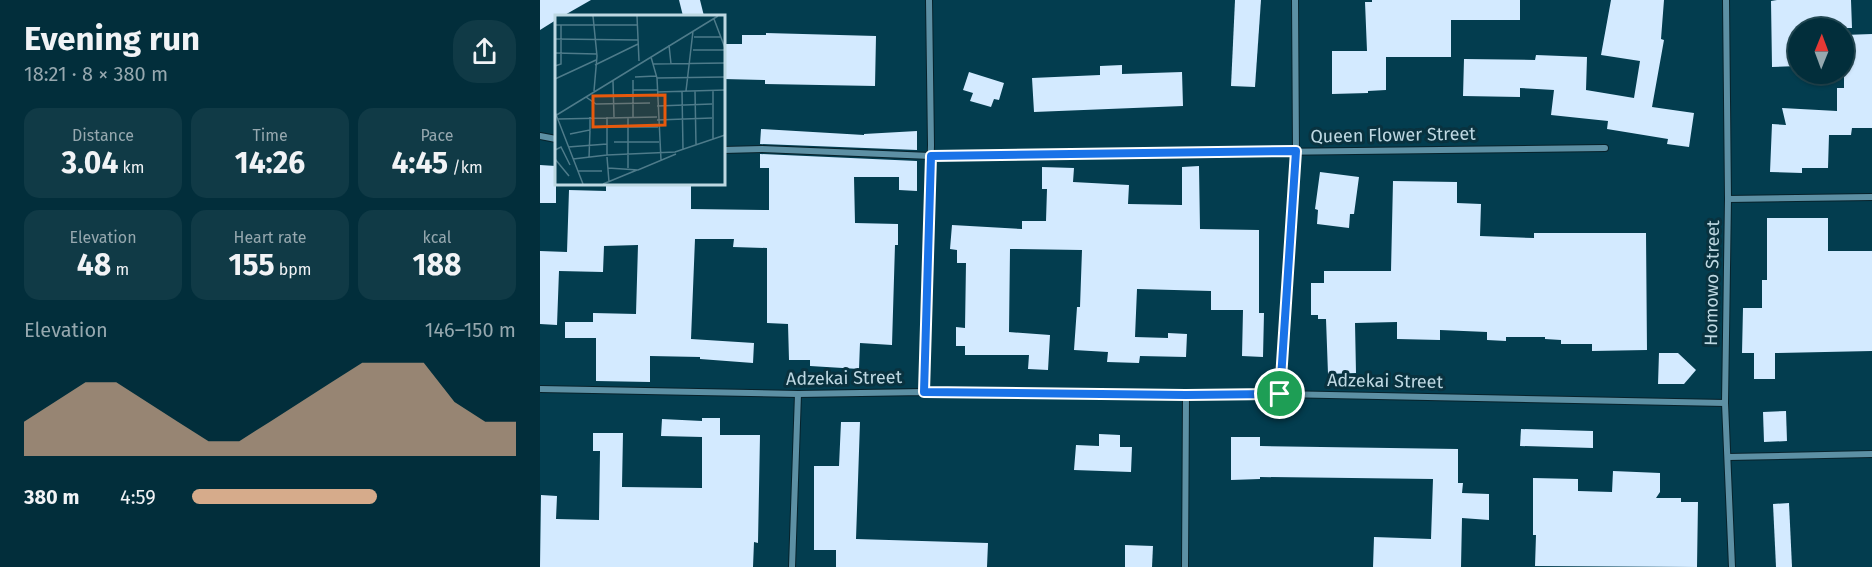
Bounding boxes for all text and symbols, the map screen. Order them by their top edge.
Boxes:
inset map [555,15,724,184]
north arrow [1788,18,1854,84]
map controls [1788,18,1854,84]
text: Evening run [24,19,200,59]
button: share [453,20,516,83]
text: 18:21 · 8 × 380 m [24,62,168,86]
street label: Queen Flower Street [1310,123,1476,147]
text: Distance [72,126,134,145]
text: Time [252,126,288,145]
text: Pace [420,126,454,145]
text: 3.04 [61,145,118,181]
text: 14:26 [235,145,305,181]
text: 4:45 [391,145,448,181]
text: km [118,158,145,177]
text: /km [448,158,483,177]
street label: Homowo Street [1700,219,1724,346]
text: Elevation [69,228,137,247]
text: Heart rate [234,228,306,247]
text: kcal [423,228,451,247]
text: 48 [77,247,111,283]
text: 155 [229,247,274,283]
text: 188 [413,247,461,283]
text: m [111,260,129,279]
text: bpm [274,260,311,279]
text: Elevation [24,318,108,342]
text: 146–150 m [425,318,516,342]
street label: Adzekai Street [786,366,903,390]
pin [1254,368,1305,419]
street label: Adzekai Street [1327,369,1444,393]
icon: arrive [1263,377,1296,410]
text: 380 m [24,485,79,509]
text: 4:59 [120,485,156,509]

